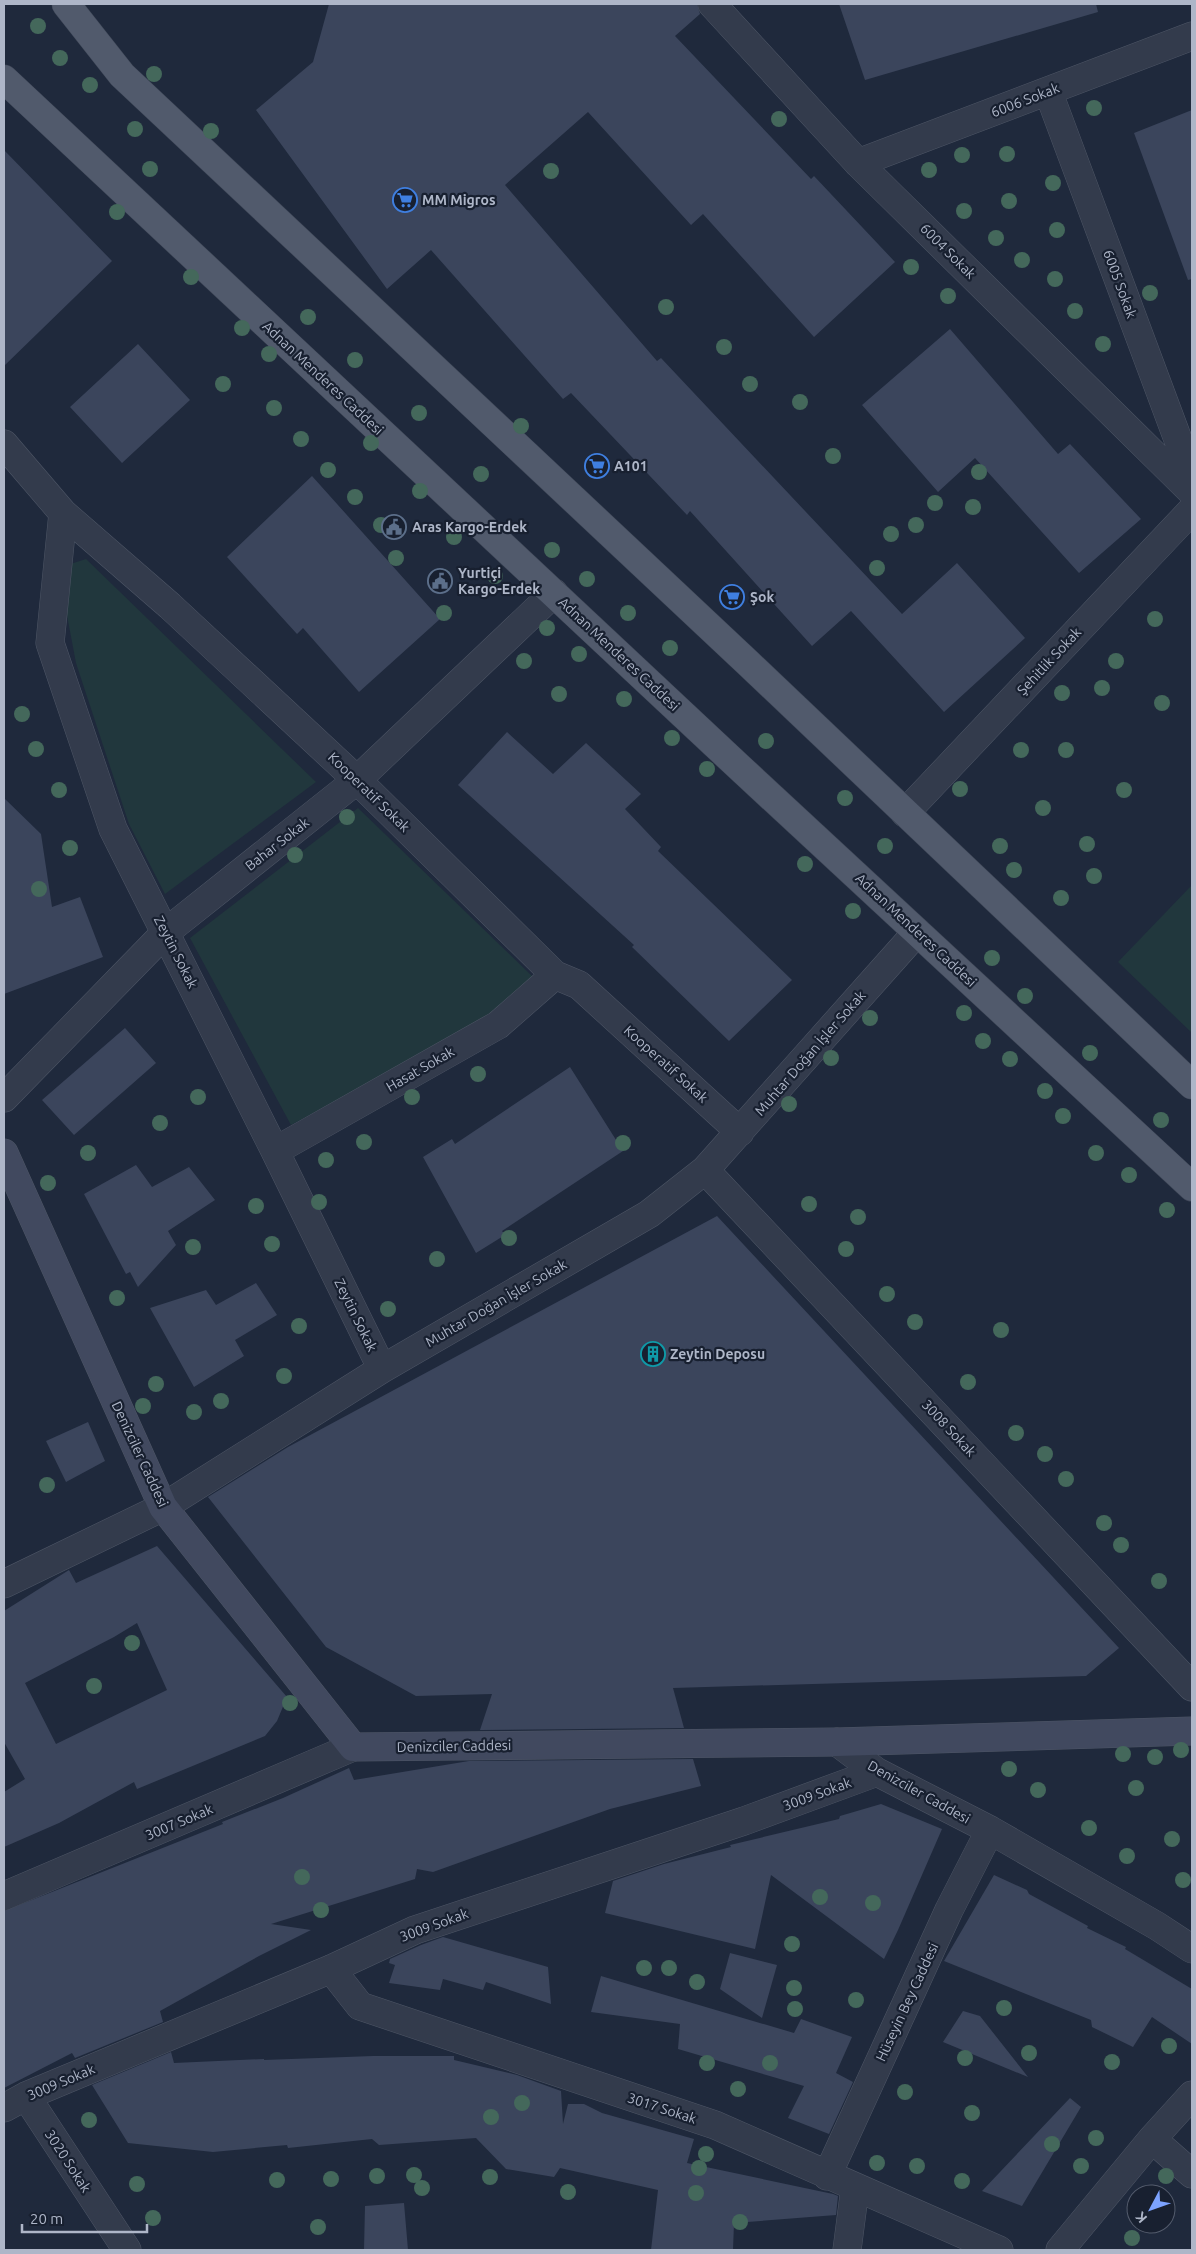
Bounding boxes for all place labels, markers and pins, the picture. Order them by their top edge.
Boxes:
supermarket icon: MM Migros [392,187,418,213]
place label: MM Migros [422,192,496,208]
supermarket icon: A101 [584,453,610,479]
place label: A101 [614,458,648,474]
public building icon: Aras Kargo-Erdek [381,514,407,540]
place label: Aras Kargo-Erdek [412,519,527,535]
place label: Yurtiçi Kargo-Erdek [458,565,540,597]
public building icon: Yurtiçi Kargo-Erdek [427,568,453,594]
supermarket icon: Şok [719,584,745,610]
place label: Şok [750,589,774,606]
building icon: Zeytin Deposu [640,1341,666,1367]
place label: Zeytin Deposu [670,1346,765,1362]

